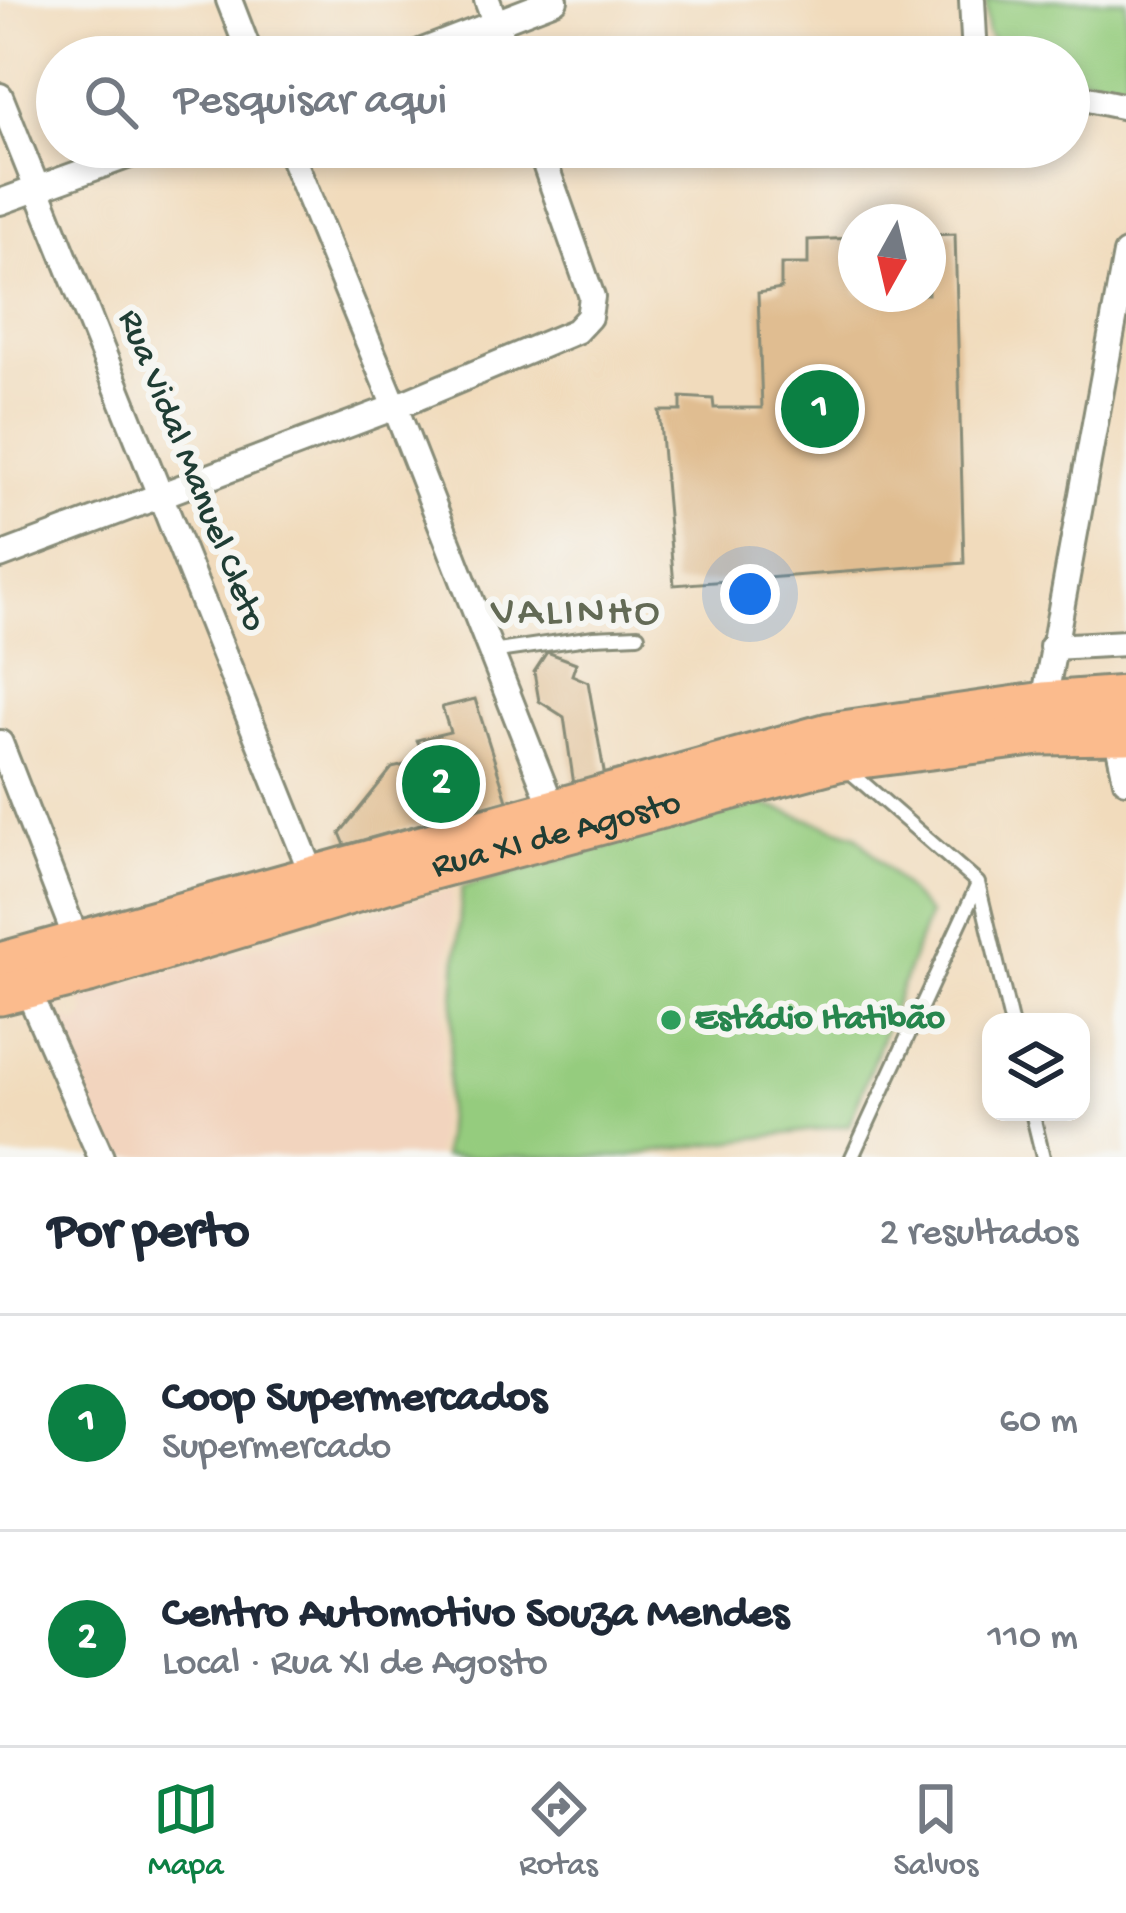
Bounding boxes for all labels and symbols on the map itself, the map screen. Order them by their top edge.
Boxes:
north arrow [838,204,946,312]
street label: Rua Vidal Manuel Cleto [106,304,274,638]
pin: 1 [781,364,859,454]
your location [720,564,780,624]
district label: VALINHO [490,590,663,639]
pin: 2 [402,739,480,829]
street label: Rua XI de Agosto [428,782,686,890]
place label: Estádio Itatibão [695,999,945,1042]
marker: Estádio Itatibão [658,1007,684,1033]

